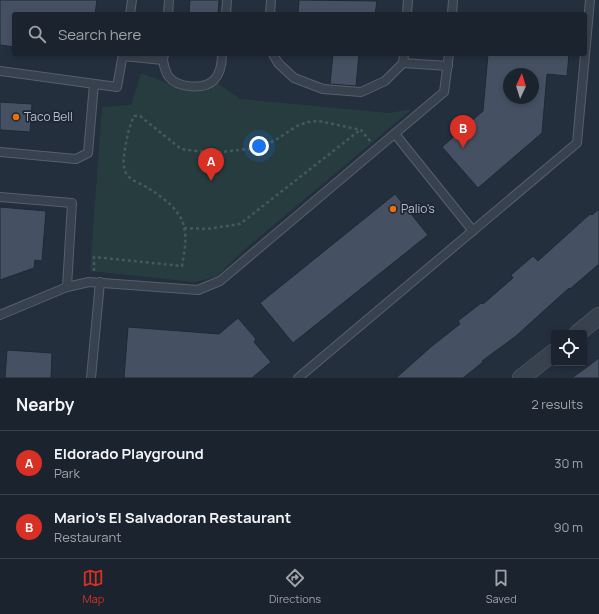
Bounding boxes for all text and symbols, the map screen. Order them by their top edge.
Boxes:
search box [12,12,587,56]
icon: search [26,23,48,45]
text: Search here [58,24,141,45]
north arrow [503,68,539,104]
place label: Taco Bell [24,108,73,125]
marker: Taco Bell [11,112,21,122]
pin: B [450,115,476,148]
your location [249,136,269,156]
pin: A [198,148,224,181]
place label: Palio's [401,200,435,217]
marker: Palio's [388,204,398,214]
map controls [551,330,587,366]
button: locate [551,330,587,366]
text: Nearby [16,393,74,416]
text: 2 results [531,395,583,413]
text: Eldorado Playground [54,443,204,464]
text: A [25,454,33,472]
text: 30 m [554,454,583,472]
text: Park [54,464,80,482]
text: Mario’s El Salvadoran Restaurant [54,507,291,528]
text: B [25,518,33,536]
text: 90 m [553,518,583,536]
text: Restaurant [54,528,121,546]
tab: Map [82,567,104,606]
tab: Directions [269,567,321,606]
tab: Saved [486,567,517,606]

